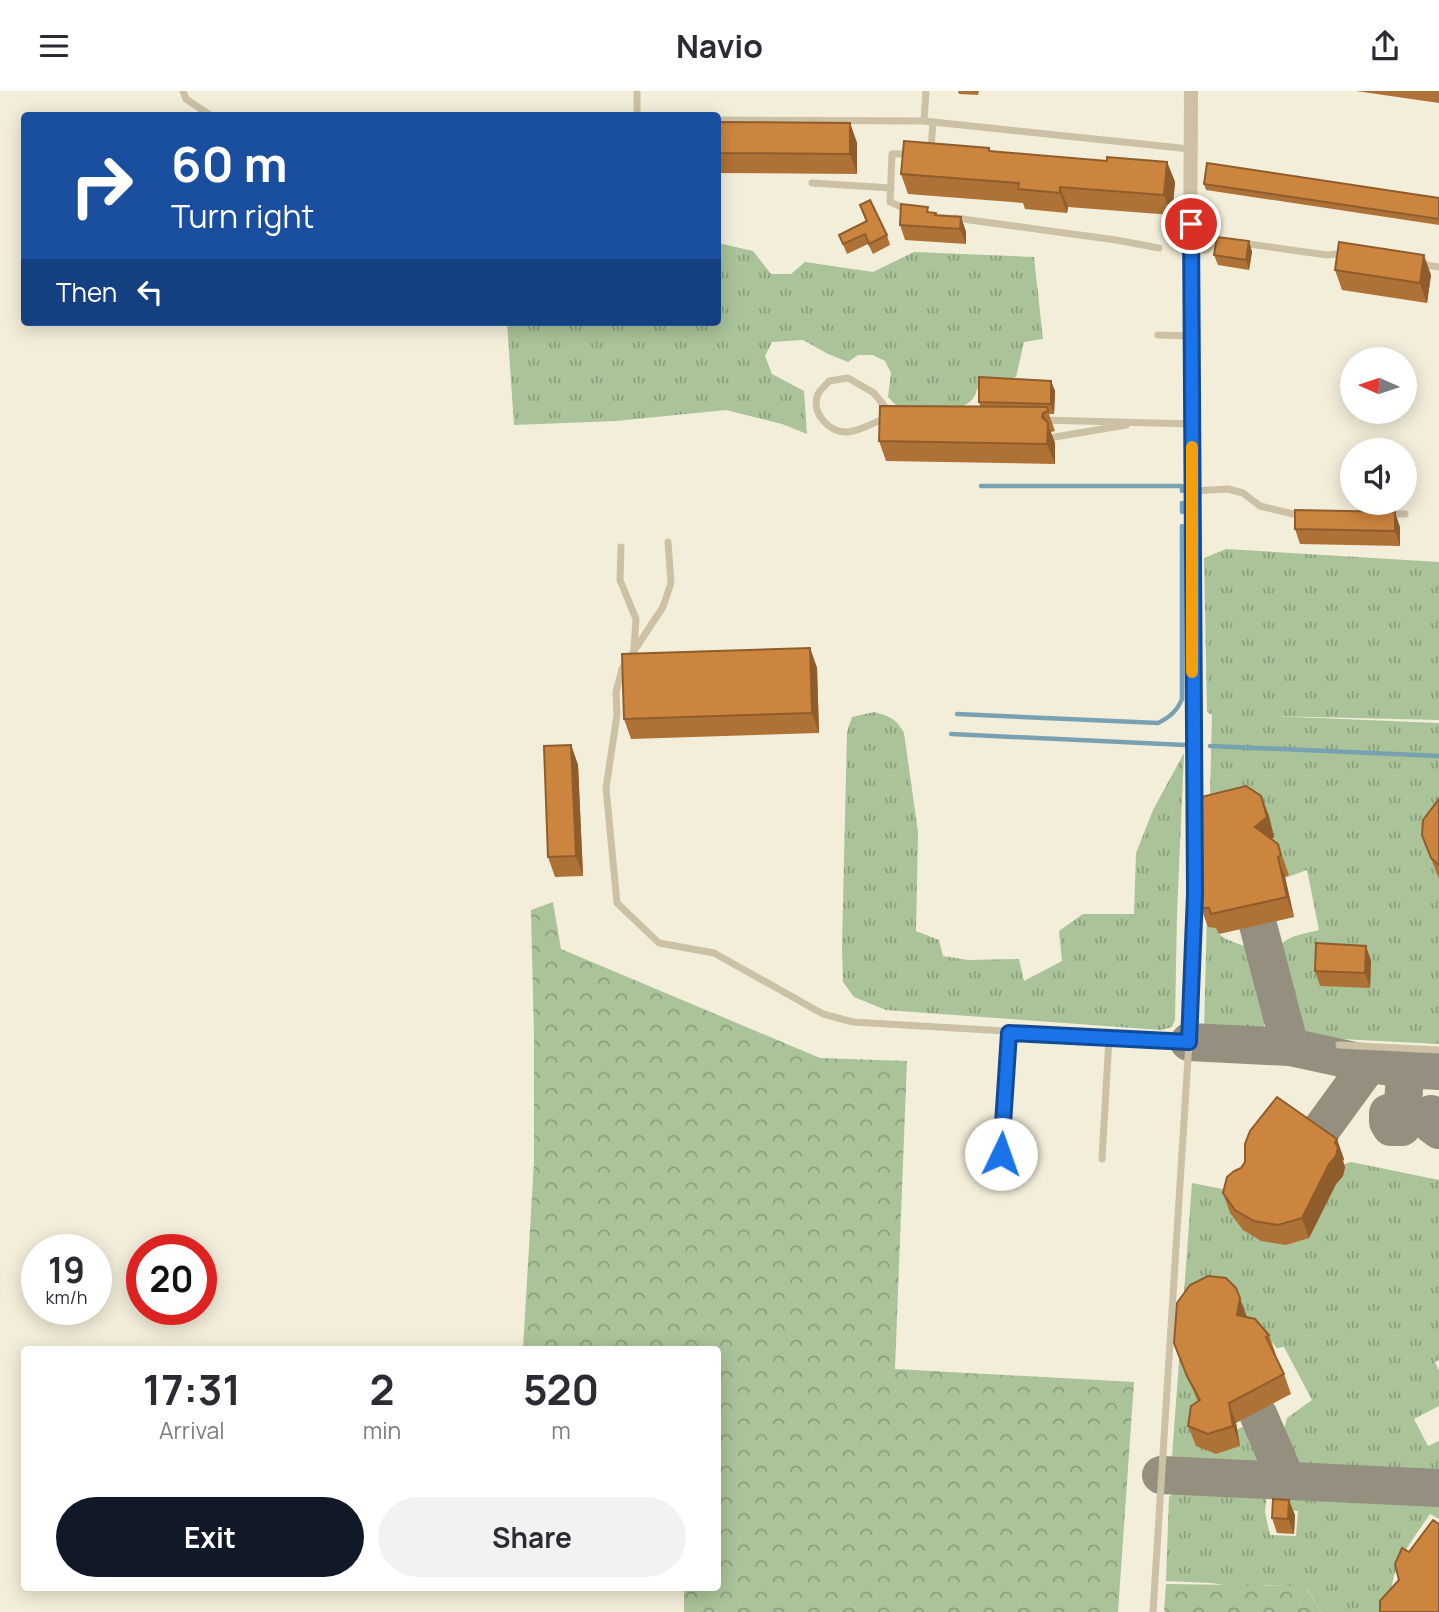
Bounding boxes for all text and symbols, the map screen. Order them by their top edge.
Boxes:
text: Navio [676,24,763,68]
icon: menu [35,27,73,65]
icon: share [1366,27,1404,65]
text: 60 m [171,130,288,197]
icon: right [56,140,147,231]
text: Turn right [171,194,314,238]
pin [1161,194,1221,254]
icon: arrive [1172,205,1210,243]
icon: left [131,273,169,311]
text: Then [56,274,117,310]
north arrow [1340,347,1418,423]
map controls [1340,347,1417,515]
button: sound [1340,438,1417,515]
position arrow [964,1117,1038,1191]
speed limit sign: 20 [126,1234,217,1325]
text: 19 [48,1246,85,1294]
text: km/h [46,1285,87,1309]
text: 17:31 [143,1360,241,1418]
text: 2 [369,1360,394,1418]
text: 520 [523,1360,599,1418]
text: Arrival [159,1414,225,1446]
text: min [363,1414,401,1446]
text: m [551,1414,571,1446]
button: Exit [56,1497,364,1577]
button: Share [378,1497,686,1577]

